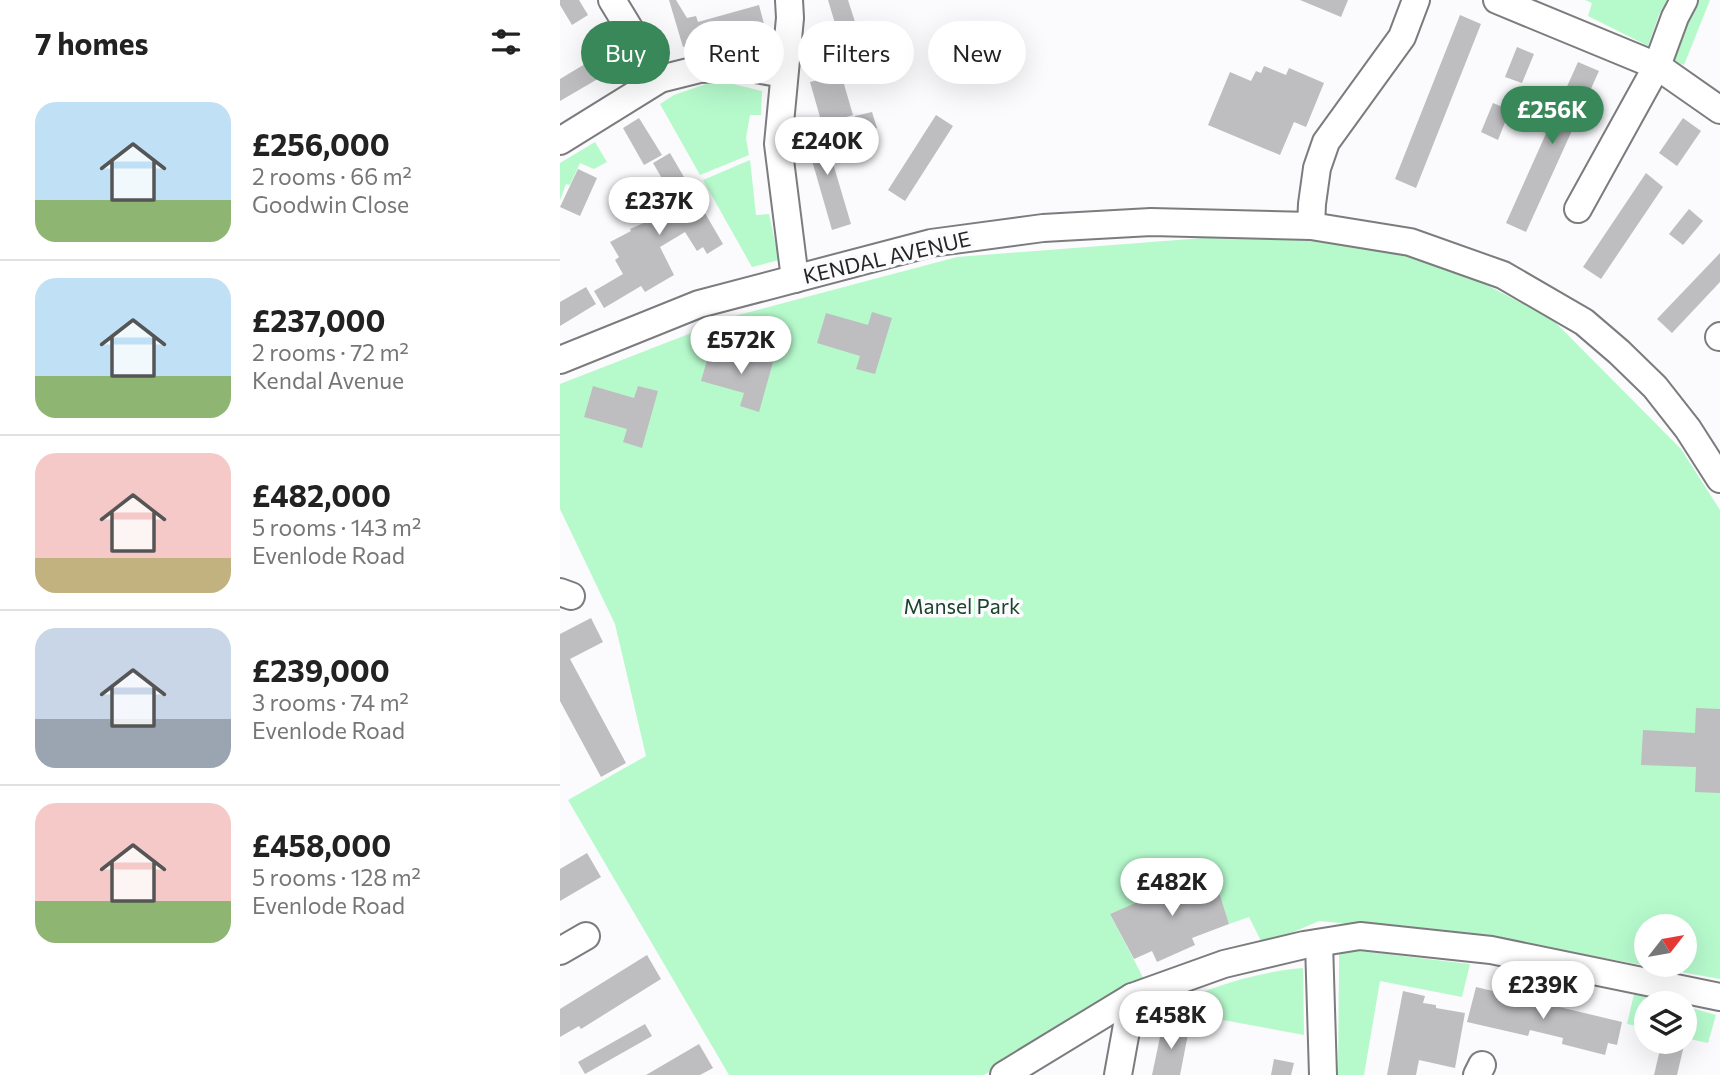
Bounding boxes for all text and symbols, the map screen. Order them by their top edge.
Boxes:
chip: Buy [581,21,670,84]
chip: Rent [684,21,784,84]
chip: Filters [798,21,914,84]
chip: New [928,21,1026,84]
icon: filters [487,23,525,61]
text: 7 homes [35,24,148,61]
pin: £256K [1503,86,1601,146]
text: £256K [1517,95,1587,123]
pin: £240K [778,118,876,177]
text: £256,000 [252,125,390,162]
text: £240K [791,126,863,154]
icon: home [91,130,175,214]
text: 2 rooms · 66 m² [252,162,412,190]
pin: £237K [610,177,708,237]
text: £237K [625,186,693,214]
text: Goodwin Close [252,190,409,218]
street label: KENDAL AVENUE [800,225,973,288]
text: £237,000 [252,301,385,338]
icon: home [91,306,175,390]
pin: £572K [692,316,790,376]
text: £572K [706,325,776,353]
text: 2 rooms · 72 m² [252,338,409,366]
text: Kendal Avenue [252,366,404,394]
text: £482,000 [252,476,391,513]
icon: home [91,481,175,565]
text: 5 rooms · 143 m² [252,513,421,541]
text: Evenlode Road [252,541,405,569]
park label: Mansel Park [904,593,1020,618]
text: £239,000 [252,651,390,688]
icon: home [91,656,175,740]
text: 3 rooms · 74 m² [252,688,409,716]
text: Evenlode Road [252,716,405,744]
text: £458,000 [252,826,391,863]
icon: home [91,831,175,915]
pin: £482K [1123,858,1221,918]
text: 5 rooms · 128 m² [252,863,421,891]
text: £482K [1136,867,1208,895]
text: Evenlode Road [252,891,405,919]
north arrow [1634,914,1698,976]
map controls [1634,914,1697,1054]
pin: £239K [1494,962,1592,1021]
text: £239K [1508,970,1578,998]
button: layers [1634,991,1697,1054]
pin: £458K [1122,992,1220,1051]
text: £458K [1135,1000,1207,1028]

